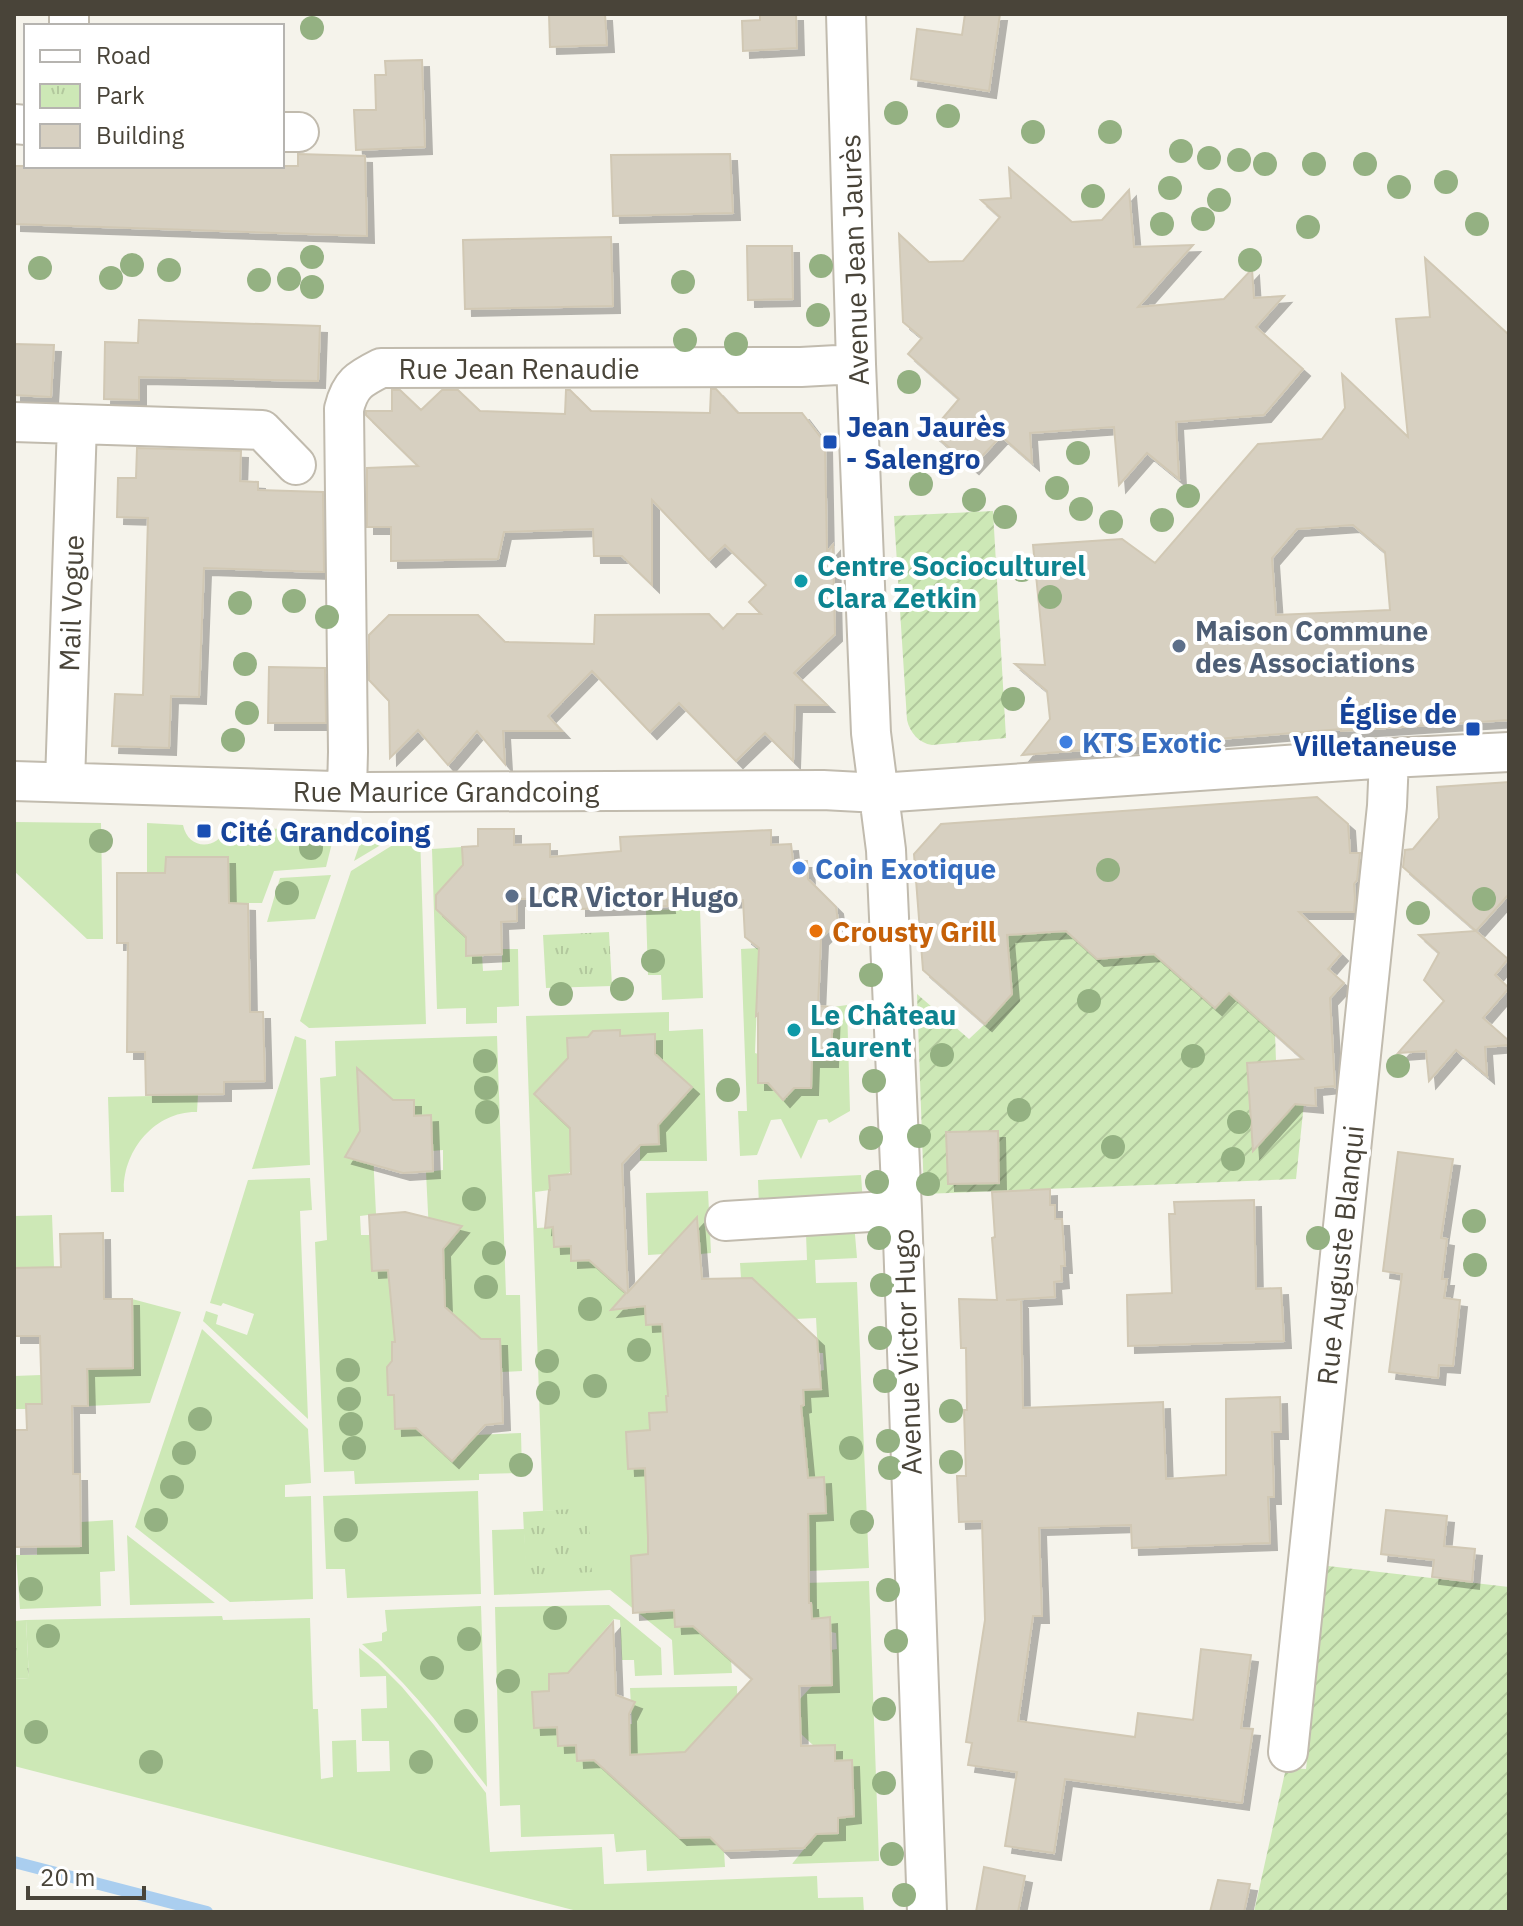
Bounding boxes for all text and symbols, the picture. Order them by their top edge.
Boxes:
legend [24,24,284,168]
text: Road [96,39,151,71]
text: Park [96,79,145,111]
text: Building [96,119,184,151]
street label: Avenue Jean Jaurès [831,134,877,386]
street label: Rue Jean Renaudie [398,350,640,387]
place label: Jean Jaurès - Salengro [846,408,1006,477]
marker: Jean Jaurès - Salengro [821,433,839,451]
street label: Mail Vogue [50,534,92,672]
place label: Centre Socioculturel Clara Zetkin [817,547,1086,616]
marker: Centre Socioculturel Clara Zetkin [792,572,810,590]
place label: Maison Commune des Associations [1195,612,1428,681]
marker: Maison Commune des Associations [1170,637,1188,655]
place label: Église de Villetaneuse [1293,695,1457,764]
marker: Église de Villetaneuse [1464,720,1482,738]
place label: KTS Exotic [1082,724,1222,761]
marker: KTS Exotic [1057,733,1075,751]
street label: Rue Maurice Grandcoing [293,773,600,810]
place label: Cité Grandcoing [220,813,431,850]
marker: Cité Grandcoing [195,822,213,840]
place label: Coin Exotique [815,850,996,887]
marker: Coin Exotique [790,859,808,877]
place label: LCR Victor Hugo [528,878,738,915]
marker: LCR Victor Hugo [503,887,521,905]
place label: Crousty Grill [832,913,996,950]
marker: Crousty Grill [807,922,825,940]
place label: Le Château Laurent [810,996,957,1065]
marker: Le Château Laurent [785,1021,803,1039]
street label: Rue Auguste Blanqui [1308,1123,1372,1387]
street label: Avenue Victor Hugo [884,1228,930,1476]
scale bar [28,1850,144,1900]
text: 20 m [40,1861,95,1893]

